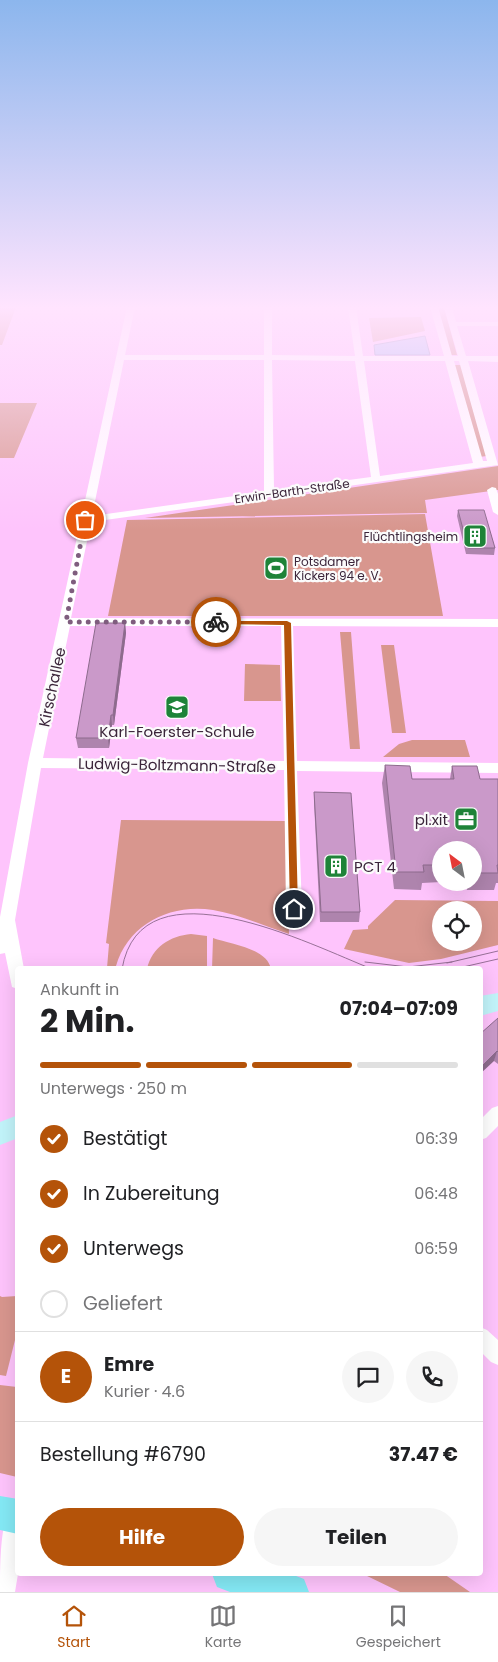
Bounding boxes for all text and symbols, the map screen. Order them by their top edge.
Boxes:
street label: Erwin-Barth-Straße [233,475,351,507]
pin [64,499,106,541]
icon: bag [71,506,99,534]
building icon: Flüchtlingsheim [462,523,488,549]
place label: Flüchtlingsheim [364,528,458,545]
place label: Potsdamer Kickers 94 e. V. [294,553,381,584]
sports icon: Potsdamer Kickers 94 e. V. [263,555,289,581]
courier [191,597,241,647]
icon: bike [202,608,230,636]
street label: Kirschallee [33,645,71,729]
school or university icon: Karl-Foerster-Schule [164,694,190,720]
place label: Karl-Foerster-Schule [99,721,255,742]
street label: Ludwig-Boltzmann-Straße [78,753,276,777]
office icon: pl.xit [453,806,479,832]
place label: pl.xit [415,809,448,830]
north arrow [432,841,482,891]
map controls [432,841,482,951]
building icon: PCT 4 [323,853,349,879]
place label: PCT 4 [354,856,396,877]
pin [273,888,315,930]
icon: home [280,895,308,923]
button: locate [432,901,482,951]
text: Ankunft in [40,978,119,1001]
text: 07:04–07:09 [340,995,458,1022]
text: 2 Min. [40,998,134,1043]
text: Unterwegs · 250 m [40,1077,187,1100]
icon: check [40,1125,68,1153]
text: Bestätigt [83,1125,167,1152]
text: 06:39 [415,1127,458,1150]
icon: check [40,1180,68,1208]
text: In Zubereitung [83,1180,220,1207]
text: 06:48 [414,1182,458,1205]
icon: check [40,1235,68,1263]
text: Unterwegs [83,1235,184,1262]
text: 06:59 [414,1237,458,1260]
text: Geliefert [83,1290,163,1317]
text: Emre [104,1351,154,1378]
button: chat [342,1351,394,1403]
button: phone [406,1351,458,1403]
text: E [61,1363,71,1390]
text: Kurier · 4.6 [104,1380,185,1403]
text: Bestellung #6790 [40,1441,206,1468]
text: 37.47 € [389,1441,458,1468]
button: Hilfe [40,1508,244,1566]
button: Teilen [254,1508,458,1566]
tab: Start [57,1602,90,1653]
tab: Karte [205,1602,242,1653]
tab: Gespeichert [356,1602,441,1653]

